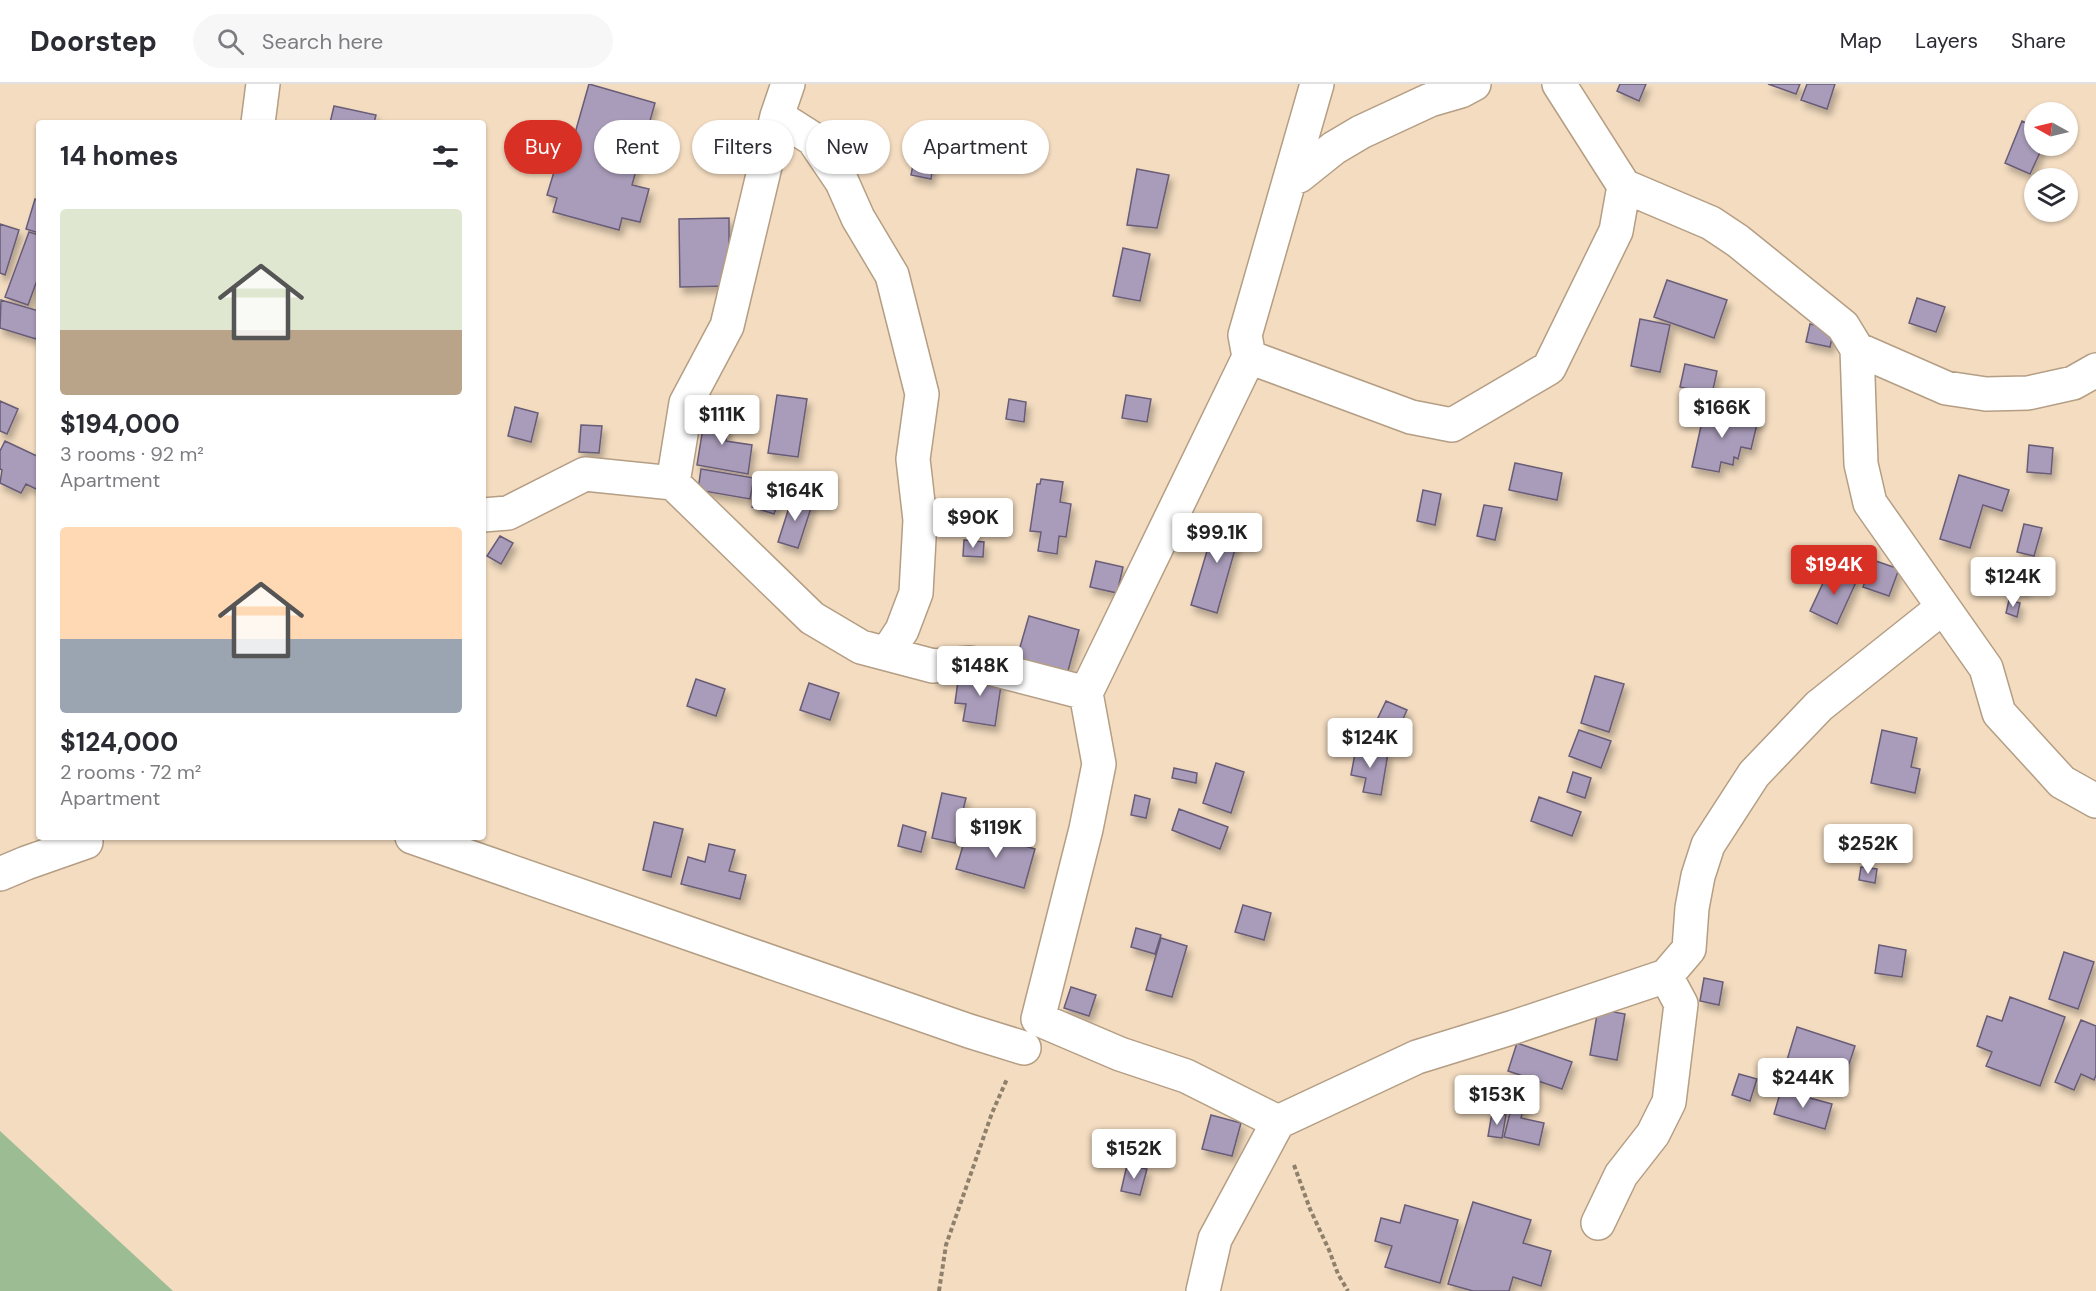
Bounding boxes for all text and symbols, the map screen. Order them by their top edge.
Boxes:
search box [193,14,613,68]
text: Doorstep [30,23,157,60]
icon: search [214,25,247,58]
text: Search here [262,27,383,56]
text: Map [1840,27,1882,55]
text: Layers [1915,27,1978,55]
text: Share [2011,27,2066,55]
north arrow [2024,102,2078,156]
map controls [2024,102,2078,222]
chip: Buy [504,120,582,174]
chip: Rent [594,120,680,174]
chip: Filters [692,120,794,174]
chip: New [806,120,890,174]
chip: Apartment [902,120,1049,174]
text: 14 homes [60,139,178,173]
icon: filters [429,140,462,173]
button: layers [2024,168,2078,222]
icon: home [207,248,315,356]
pin: $166K [1680,388,1764,439]
text: $166K [1693,394,1751,420]
pin: $111K [680,395,764,446]
text: $111K [699,401,745,427]
text: $194,000 [60,407,180,441]
text: 3 rooms · 92 m² [60,441,204,467]
text: Apartment [60,467,160,493]
pin: $164K [753,471,837,522]
text: $164K [766,477,824,503]
pin: $90K [937,498,1009,549]
text: $90K [947,504,999,530]
pin: $99.1K [1168,513,1266,564]
text: $99.1K [1186,519,1248,545]
pin: $194K [1792,545,1876,596]
text: $194K [1805,551,1863,577]
pin: $124K [1971,557,2055,608]
text: $124K [1985,563,2041,589]
icon: home [207,566,315,674]
pin: $148K [938,646,1022,697]
text: $148K [951,652,1009,678]
pin: $124K [1328,718,1412,769]
text: $124K [1342,724,1398,750]
text: $124,000 [60,725,178,759]
text: 2 rooms · 72 m² [60,759,201,785]
text: Apartment [60,785,160,811]
pin: $119K [954,808,1038,859]
text: $119K [970,814,1022,840]
pin: $252K [1826,824,1910,875]
text: $252K [1838,830,1898,856]
pin: $244K [1761,1058,1845,1109]
text: $244K [1772,1064,1834,1090]
pin: $153K [1455,1075,1539,1126]
text: $153K [1469,1081,1525,1107]
pin: $152K [1092,1129,1176,1180]
text: $152K [1106,1135,1162,1161]

